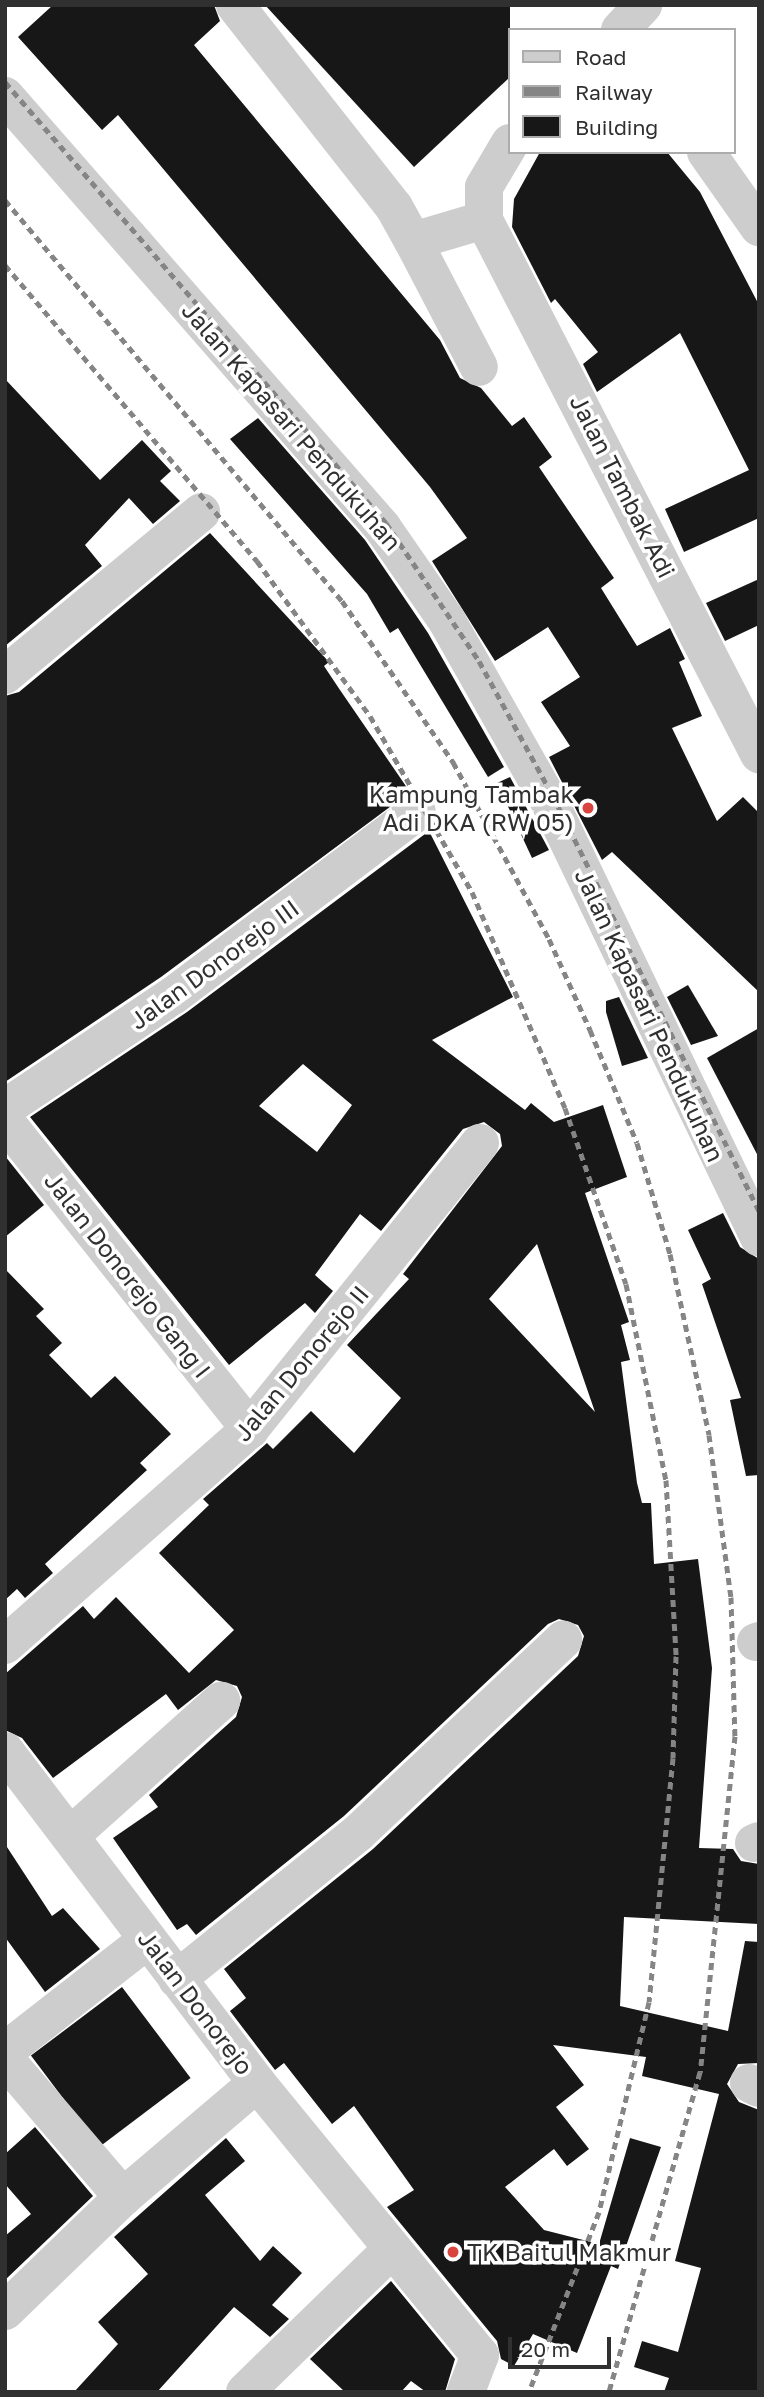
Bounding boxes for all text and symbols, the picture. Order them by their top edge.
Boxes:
legend [508,28,736,154]
text: Road [575,44,626,70]
text: Railway [575,79,653,105]
text: Building [575,114,658,140]
street label: Jalan Kapasari Pendukuhan [176,296,408,556]
street label: Jalan Tambak Adi [564,390,682,582]
place label: Kampung Tambak Adi DKA (RW 05) [369,780,574,836]
marker: Kampung Tambak Adi DKA (RW 05) [580,800,596,816]
street label: Jalan Kapasari Pendukuhan [569,864,731,1166]
street label: Jalan Donorejo III [124,893,304,1035]
street label: Jalan Donorejo Gang I [39,1167,217,1383]
street label: Jalan Donorejo II [228,1279,374,1447]
street label: Jalan Donorejo [132,1924,260,2080]
place label: TK Baitul Makmur [467,2238,671,2266]
marker: TK Baitul Makmur [445,2244,461,2260]
scale bar [512,2324,615,2368]
text: 20 m [521,2336,570,2362]

